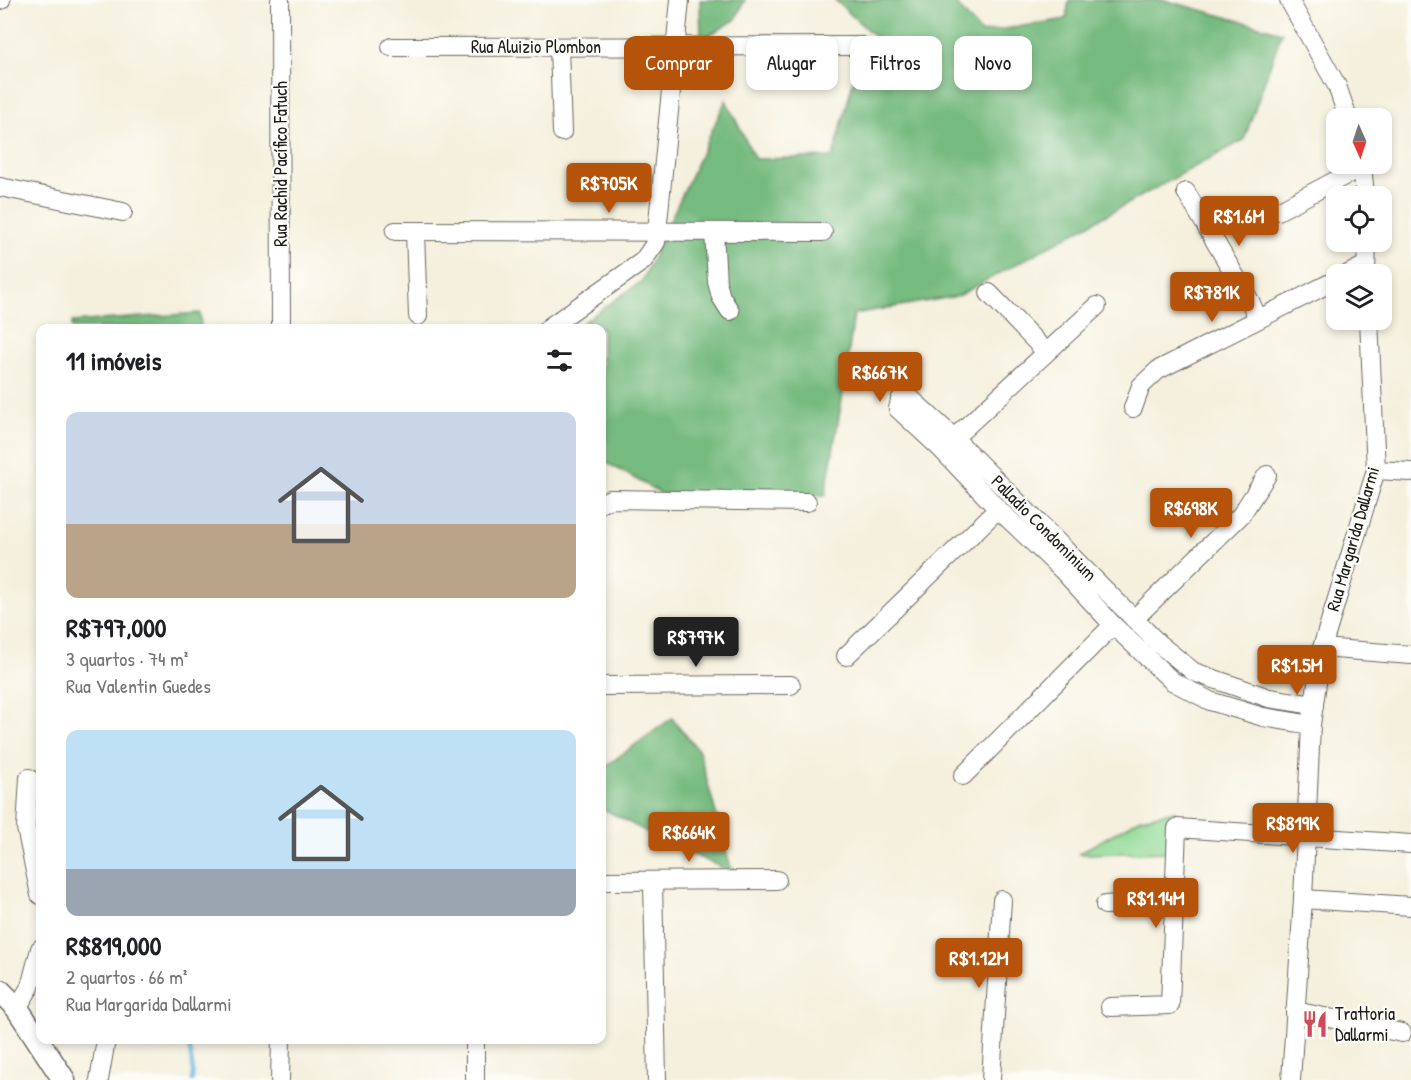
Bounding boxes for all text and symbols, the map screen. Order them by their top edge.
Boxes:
street label: Rua Aluizio Plombon [471,34,601,59]
chip: Comprar [624,36,734,90]
chip: Alugar [746,36,838,90]
chip: Filtros [850,36,942,90]
chip: Novo [954,36,1032,90]
street label: Rua Rachid Pacífico Fatuch [268,81,293,247]
north arrow [1326,108,1392,174]
map controls [1326,108,1392,330]
pin: R$705K [560,163,658,214]
text: R$705K [581,169,638,196]
button: locate [1326,186,1392,252]
pin: R$1.6M [1190,196,1288,247]
text: R$1.6M [1214,202,1264,229]
button: layers [1326,264,1392,330]
pin: R$781K [1163,272,1261,323]
text: R$781K [1184,278,1240,305]
text: 11 imóveis [66,343,161,378]
icon: filters [543,344,576,377]
pin: R$667K [831,352,929,403]
text: R$667K [852,358,908,385]
icon: home [267,451,375,559]
street label: Rua Margarida Dallarmi [1320,464,1385,614]
street label: Palladio Condominium [986,469,1103,586]
pin: R$698K [1142,488,1240,539]
text: R$698K [1164,494,1218,521]
text: R$797,000 [66,610,166,645]
pin: R$797K [647,617,745,668]
text: R$797K [668,623,724,650]
text: 3 quartos · 74 m² [66,645,188,672]
pin: R$1.5M [1248,645,1346,696]
text: R$1.5M [1271,651,1323,678]
text: Rua Valentin Guedes [66,672,211,699]
icon: home [267,769,375,877]
pin: R$819K [1244,803,1342,854]
text: R$819K [1267,809,1319,836]
pin: R$664K [640,812,738,863]
text: R$664K [662,818,716,845]
pin: R$1.14M [1101,878,1211,929]
text: R$1.14M [1127,884,1185,911]
text: R$819,000 [66,928,161,963]
pin: R$1.12M [924,938,1034,989]
text: R$1.12M [949,944,1009,971]
text: 2 quartos · 66 m² [66,963,187,990]
text: Rua Margarida Dallarmi [66,990,232,1017]
place label: Trattoria Dallarmi [1335,1001,1395,1047]
restaurant icon: Trattoria Dallarmi [1300,1009,1330,1039]

